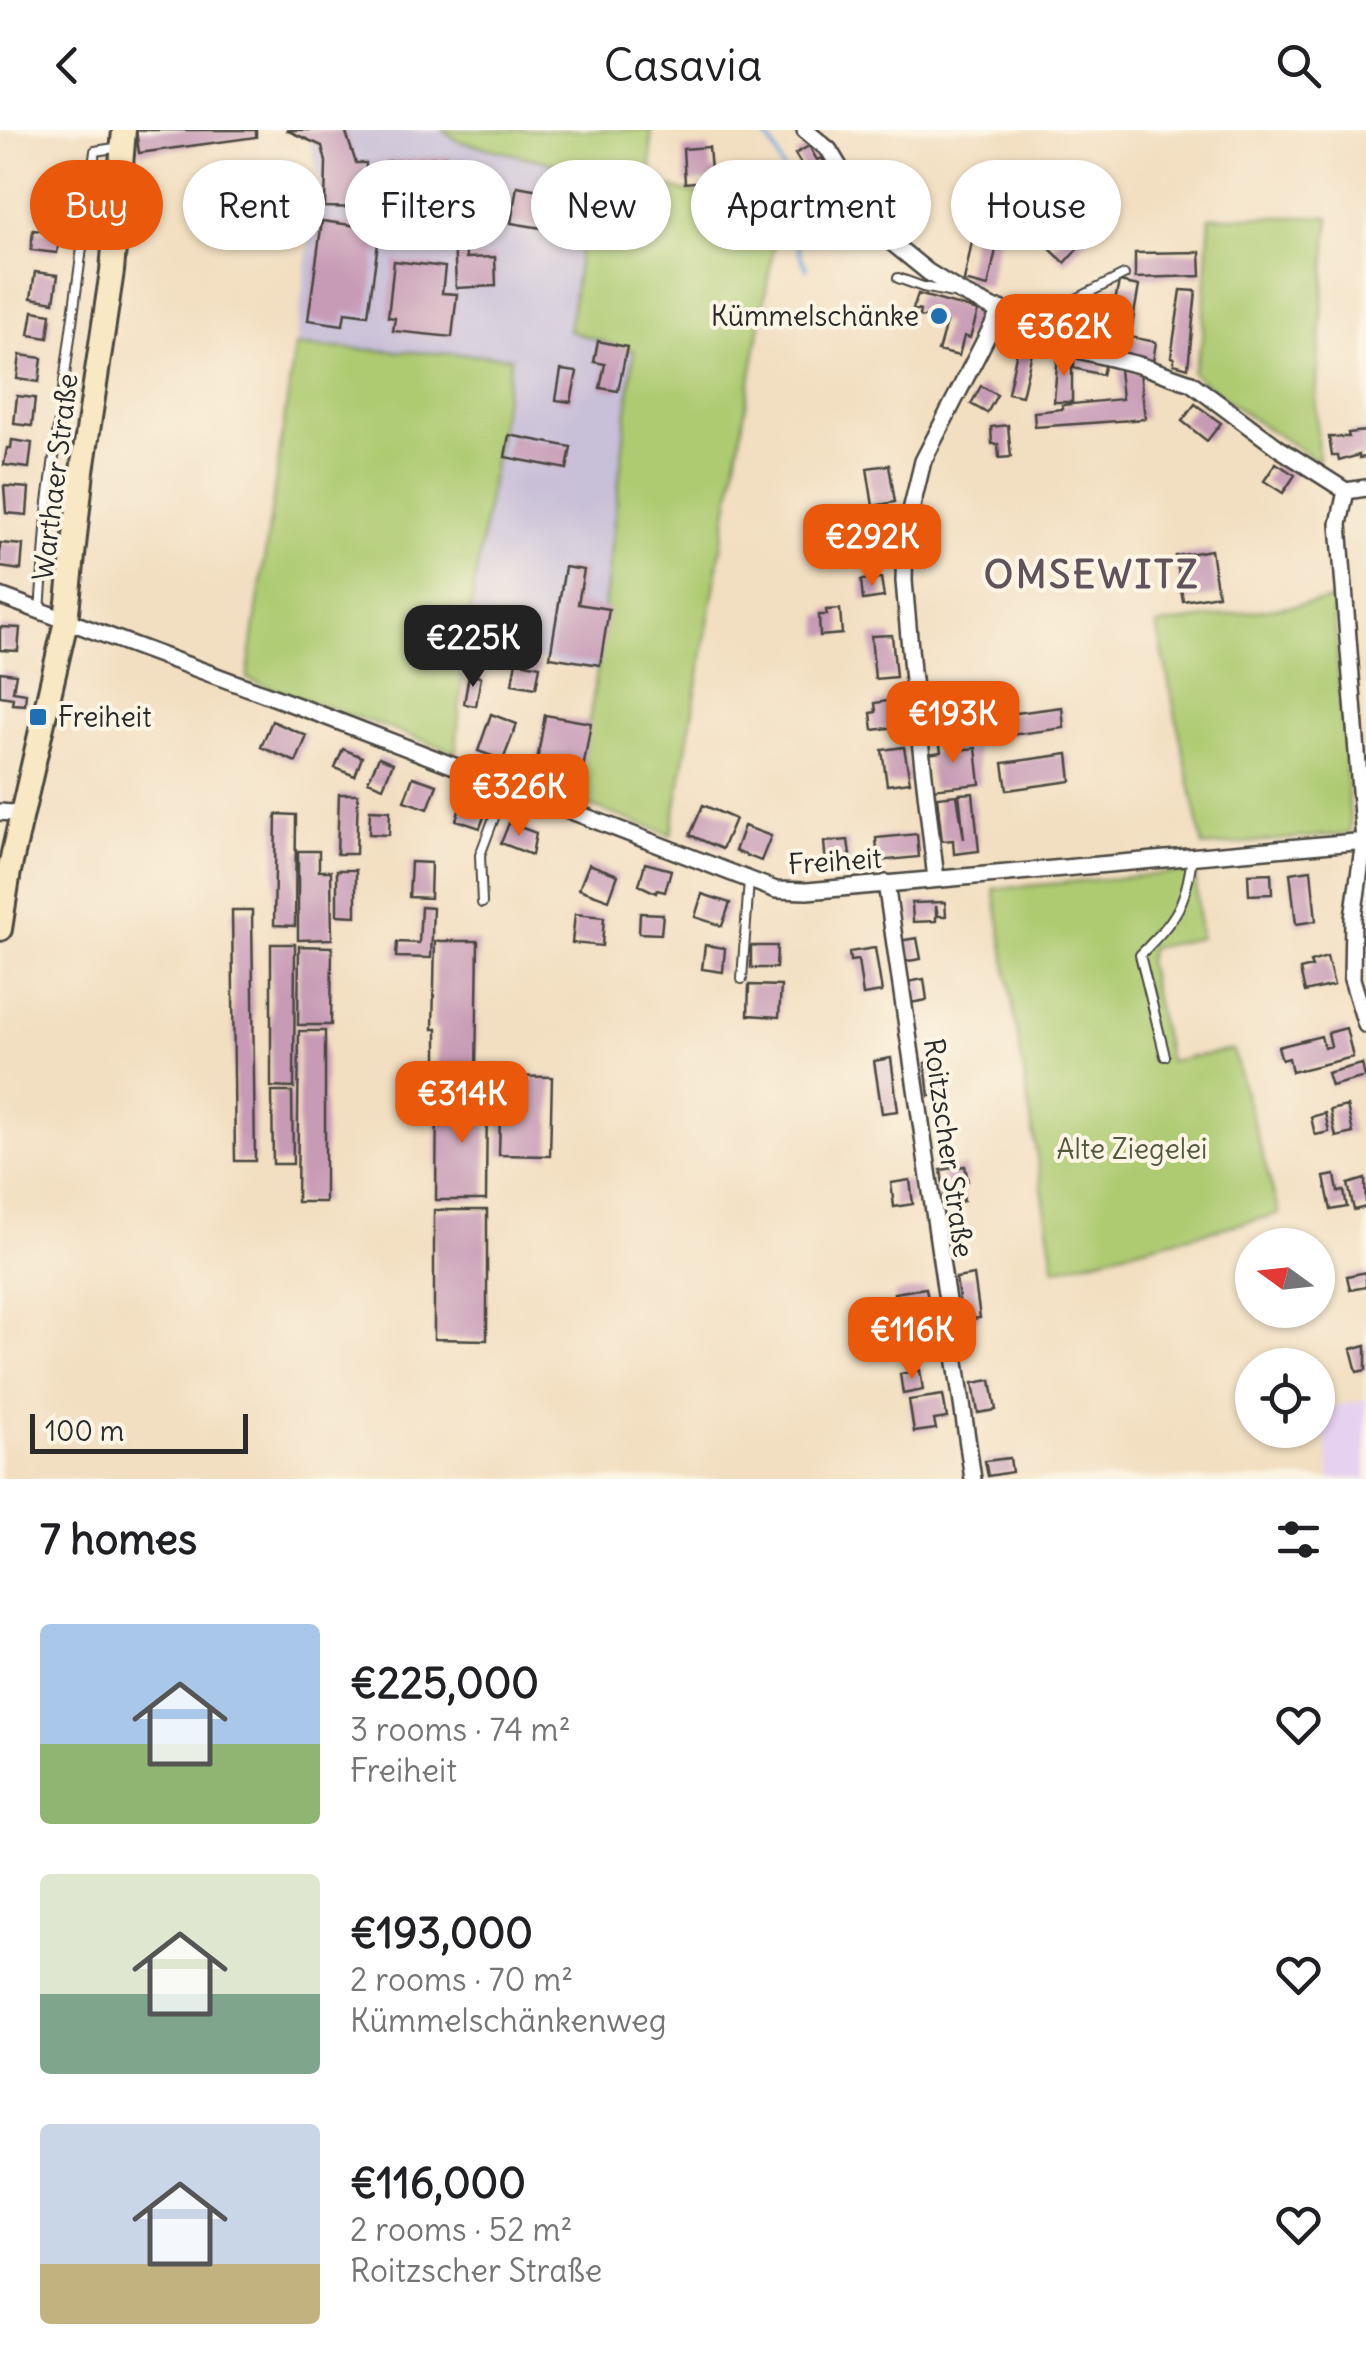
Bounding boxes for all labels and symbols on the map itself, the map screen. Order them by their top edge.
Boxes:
pin: €362K [994,294,1134,379]
place label: Kümmelschänke [711,298,919,334]
marker: Kümmelschänke [928,305,950,327]
street label: Warthaer Straße [24,371,86,583]
pin: €292K [802,504,942,589]
district label: OMSEWITZ [984,551,1200,598]
pin: €225K [403,605,543,690]
pin: €193K [883,681,1023,766]
place label: Freiheit [58,699,152,735]
marker: Freiheit [27,706,49,728]
pin: €326K [449,754,589,839]
street label: Freiheit [787,840,883,882]
street label: Roitzscher Straße [916,1036,982,1260]
pin: €314K [392,1061,532,1146]
park label: Alte Ziegelei [1057,1131,1207,1167]
north arrow [1235,1228,1335,1328]
pin: €116K [842,1297,982,1382]
scale bar [30,1409,248,1454]

